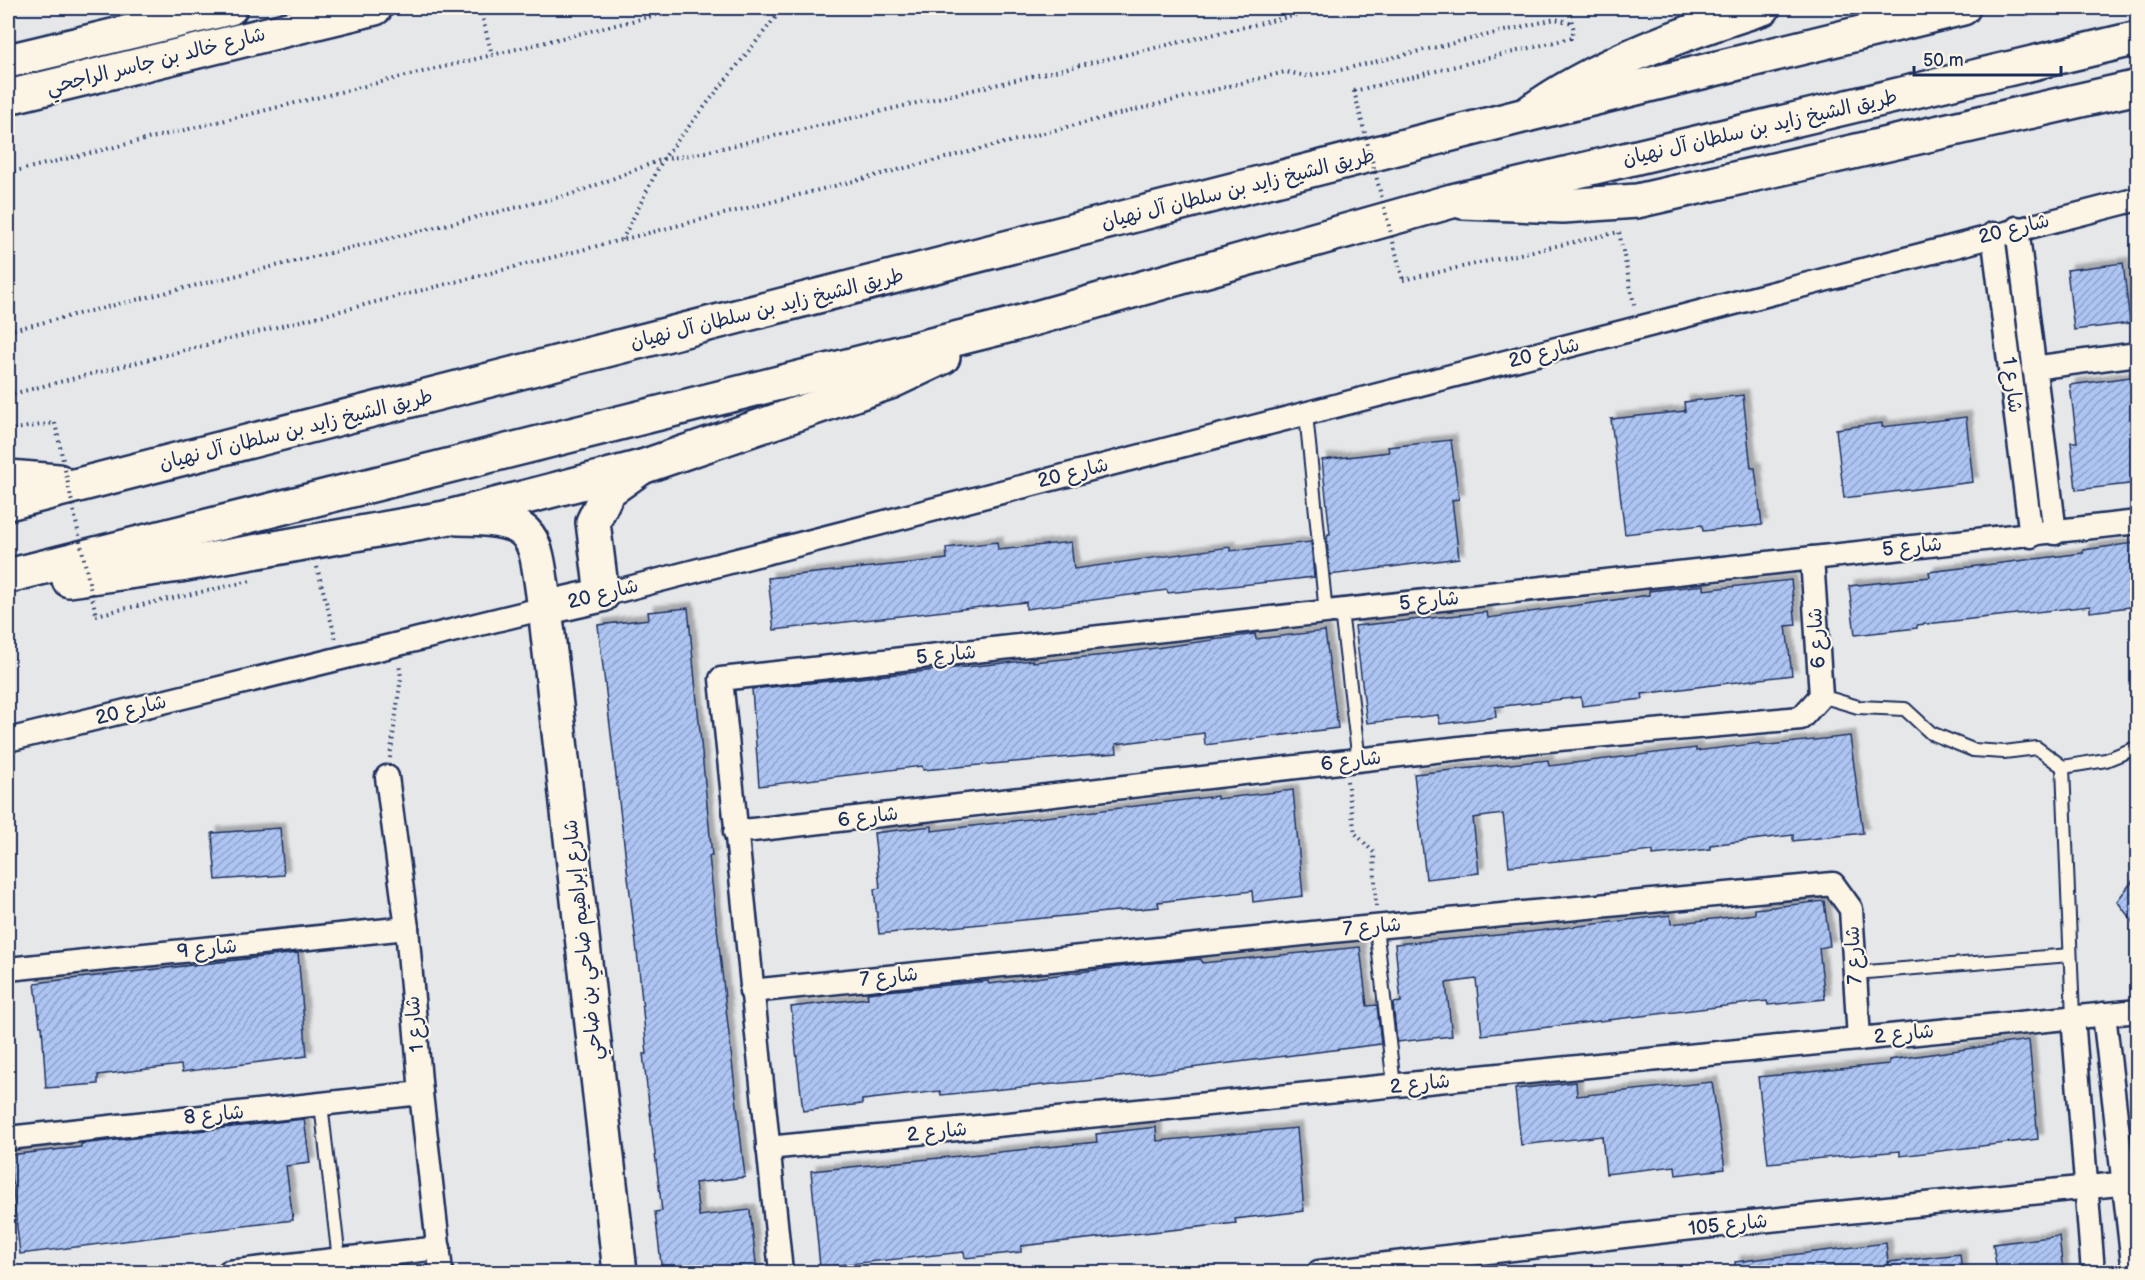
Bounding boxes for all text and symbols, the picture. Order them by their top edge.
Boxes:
street label: شارع خالد بن جاسر الراجحي [44,22,269,105]
scale bar [1914,39,2061,77]
text: 50 m [1923,50,1964,71]
street label: طريق الشيخ زايد بن سلطان آل نهيان [1620,85,1900,172]
street label: طريق الشيخ زايد بن سلطان آل نهيان [1099,143,1378,236]
street label: شارع 20 [1976,209,2052,250]
street label: طريق الشيخ زايد بن سلطان آل نهيان [628,263,907,356]
street label: شارع 20 [1506,333,1582,374]
street label: شارع 1 [1996,356,2027,415]
street label: طريق الشيخ زايد بن سلطان آل نهيان [157,384,436,477]
street label: شارع 20 [1035,453,1111,494]
street label: شارع 5 [1881,532,1943,563]
street label: شارع 20 [565,574,641,615]
street label: شارع 5 [1398,586,1460,617]
street label: شارع 6 [1803,607,1832,669]
street label: شارع 5 [915,640,977,671]
street label: شارع 20 [93,690,169,731]
street label: شارع 6 [1319,745,1383,778]
street label: شارع 6 [836,801,900,834]
street label: شارع إبراهيم ضاحي بن ضاحي [558,818,613,1062]
street label: شارع 7 [1342,912,1402,943]
street label: شارع 7 [1840,925,1869,985]
street label: شارع 9 [176,934,238,965]
street label: شارع 7 [859,962,919,993]
street label: شارع 1 [401,995,430,1053]
street label: شارع 2 [1873,1019,1935,1050]
street label: شارع 2 [1389,1069,1451,1100]
street label: شارع 8 [183,1100,245,1131]
street label: شارع 2 [906,1117,968,1148]
street label: شارع 105 [1687,1209,1769,1242]

